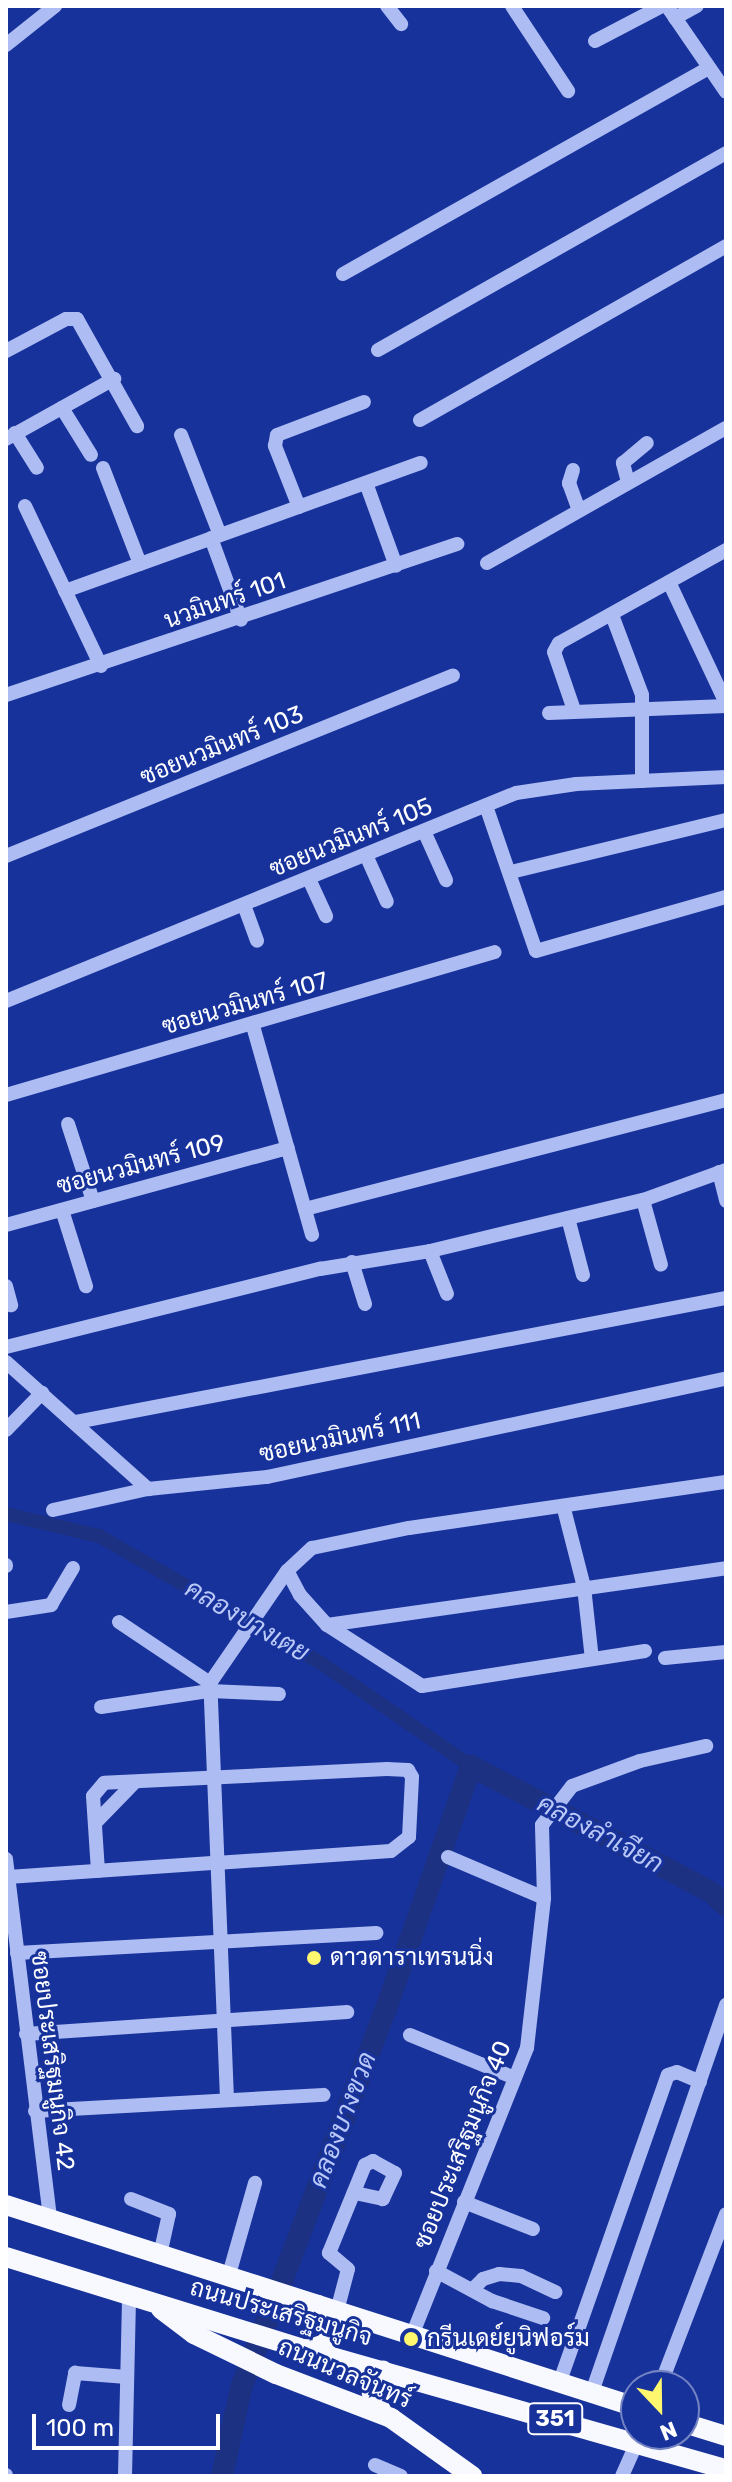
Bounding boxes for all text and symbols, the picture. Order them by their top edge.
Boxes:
street label: นวมินทร์ 101 [160,567,290,635]
street label: ซอยนวมินทร์ 103 [136,700,308,792]
street label: ซอยนวมินทร์ 105 [265,792,437,884]
street label: ซอยนวมินทร์ 107 [159,967,331,1041]
street label: ซอยนวมินทร์ 109 [54,1129,228,1201]
street label: ซอยนวมินทร์ 111 [257,1407,423,1469]
water label: คลองบางเตย [180,1573,314,1669]
water label: คลองลำเจียก [532,1788,668,1880]
place label: ดาวดาราเทรนนิ่ง [330,1944,494,1972]
marker: ดาวดาราเทรนนิ่ง [305,1949,323,1967]
street label: ซอยประเสริฐมนูกิจ 42 [24,1950,80,2172]
street label: ซอยประเสริฐมนูกิจ 40 [408,2037,518,2253]
water label: คลองบางขวด [303,2048,383,2192]
street label: ถนนประเสริฐมนูกิจ [187,2273,375,2353]
place label: กรีนเดย์ยูนิฟอร์ม [427,2325,590,2353]
marker: กรีนเดย์ยูนิฟอร์ม [402,2330,420,2348]
street label: ถนนนวลจันทร์ [274,2333,416,2415]
north arrow [620,2370,700,2450]
scale bar [36,2398,224,2448]
road number: 351 [527,2401,583,2437]
text: 100 m [46,2414,114,2442]
text: N [656,2415,681,2446]

